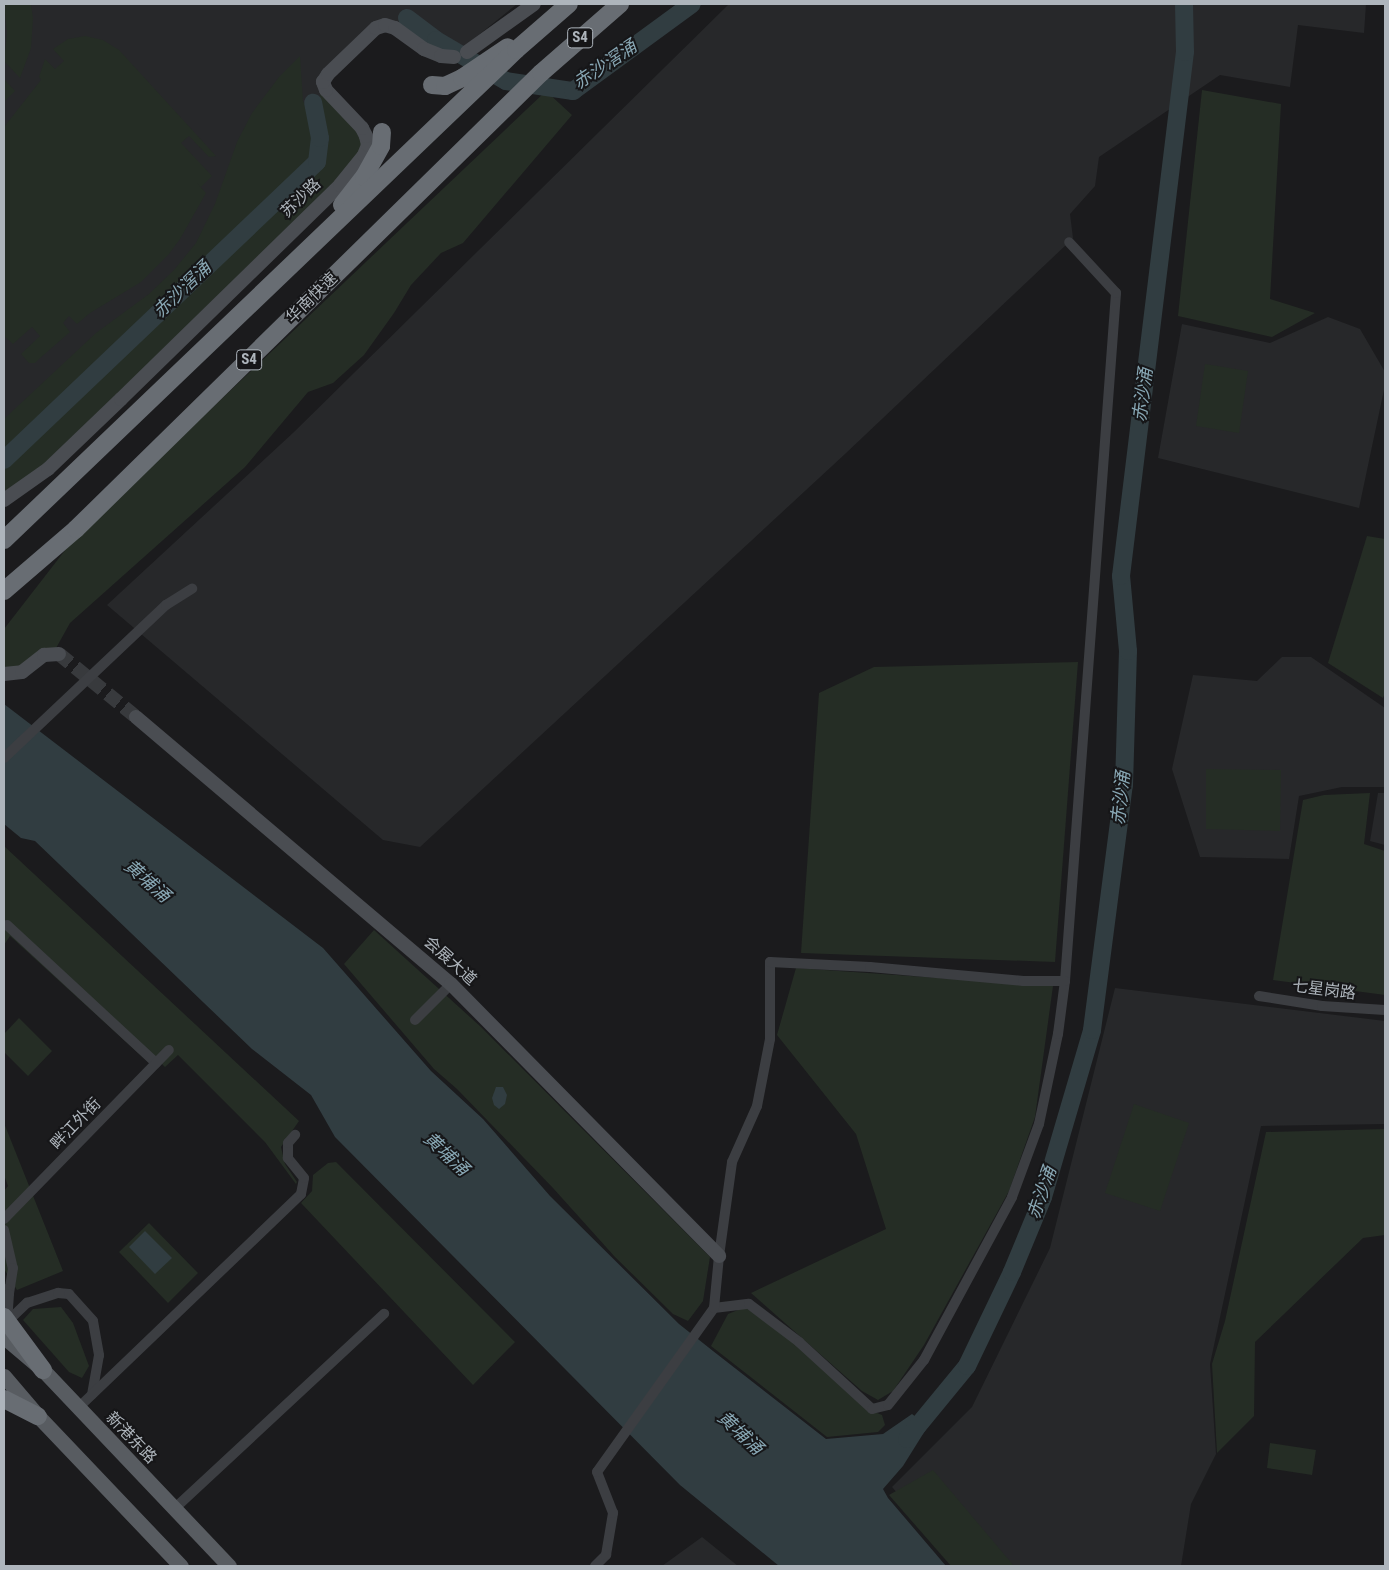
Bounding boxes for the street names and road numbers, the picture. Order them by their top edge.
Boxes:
road number: S4 [566,26,594,50]
street label: 苏沙路 [277,174,325,222]
street label: 华南快速 [282,269,342,327]
road number: S4 [235,348,263,372]
street label: 会展大道 [420,932,480,990]
street label: 七星岗路 [1291,977,1357,1003]
street label: 畔江外街 [47,1094,105,1154]
street label: 新港东路 [102,1408,160,1468]

